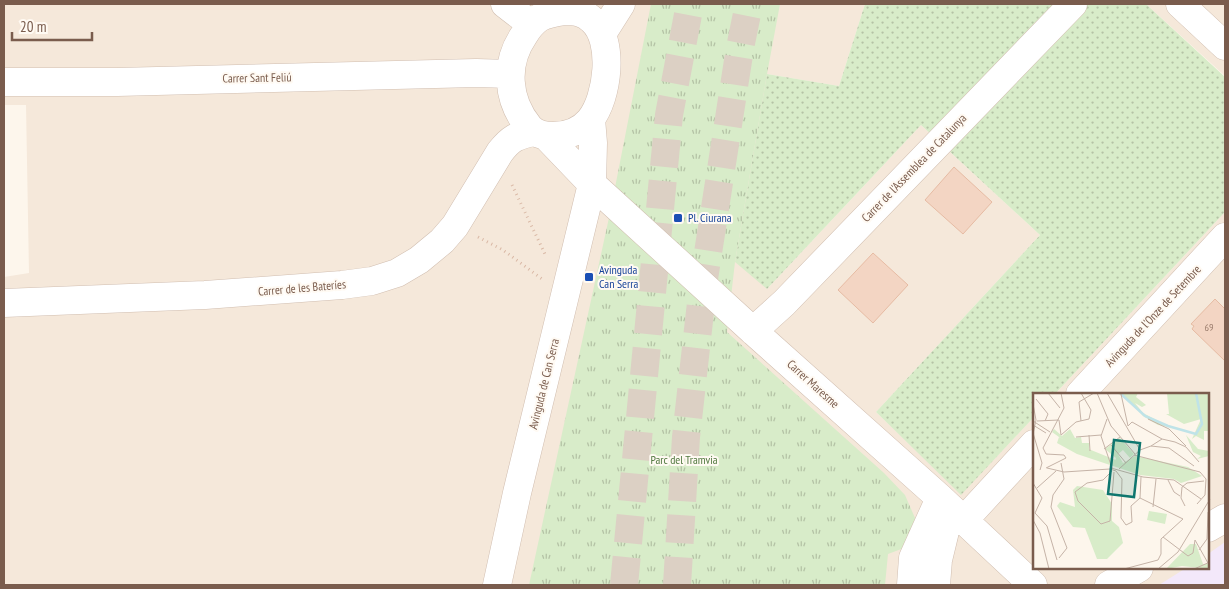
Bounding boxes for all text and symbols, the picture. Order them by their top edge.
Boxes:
scale bar [12,10,92,42]
text: 20 m [20,17,46,36]
street label: Carrer Sant Feliú [222,69,292,86]
street label: Carrer de l'Assemblea de Catalunya [858,110,969,225]
place label: Pl. Ciurana [688,210,732,225]
marker: Pl. Ciurana [672,212,684,224]
place label: Avinguda Can Serra [599,262,639,291]
street label: Avinguda de l'Onze de Setembre [1102,262,1204,370]
marker: Avinguda Can Serra [583,271,595,283]
street label: Carrer de les Bateríes [257,276,346,299]
house number: 69 [1205,321,1214,334]
street label: Avinguda de Can Serra [525,337,562,431]
street label: Carrer Maresme [784,356,843,411]
inset map [1033,393,1209,569]
park label: Parc del Tramvia [650,452,718,467]

